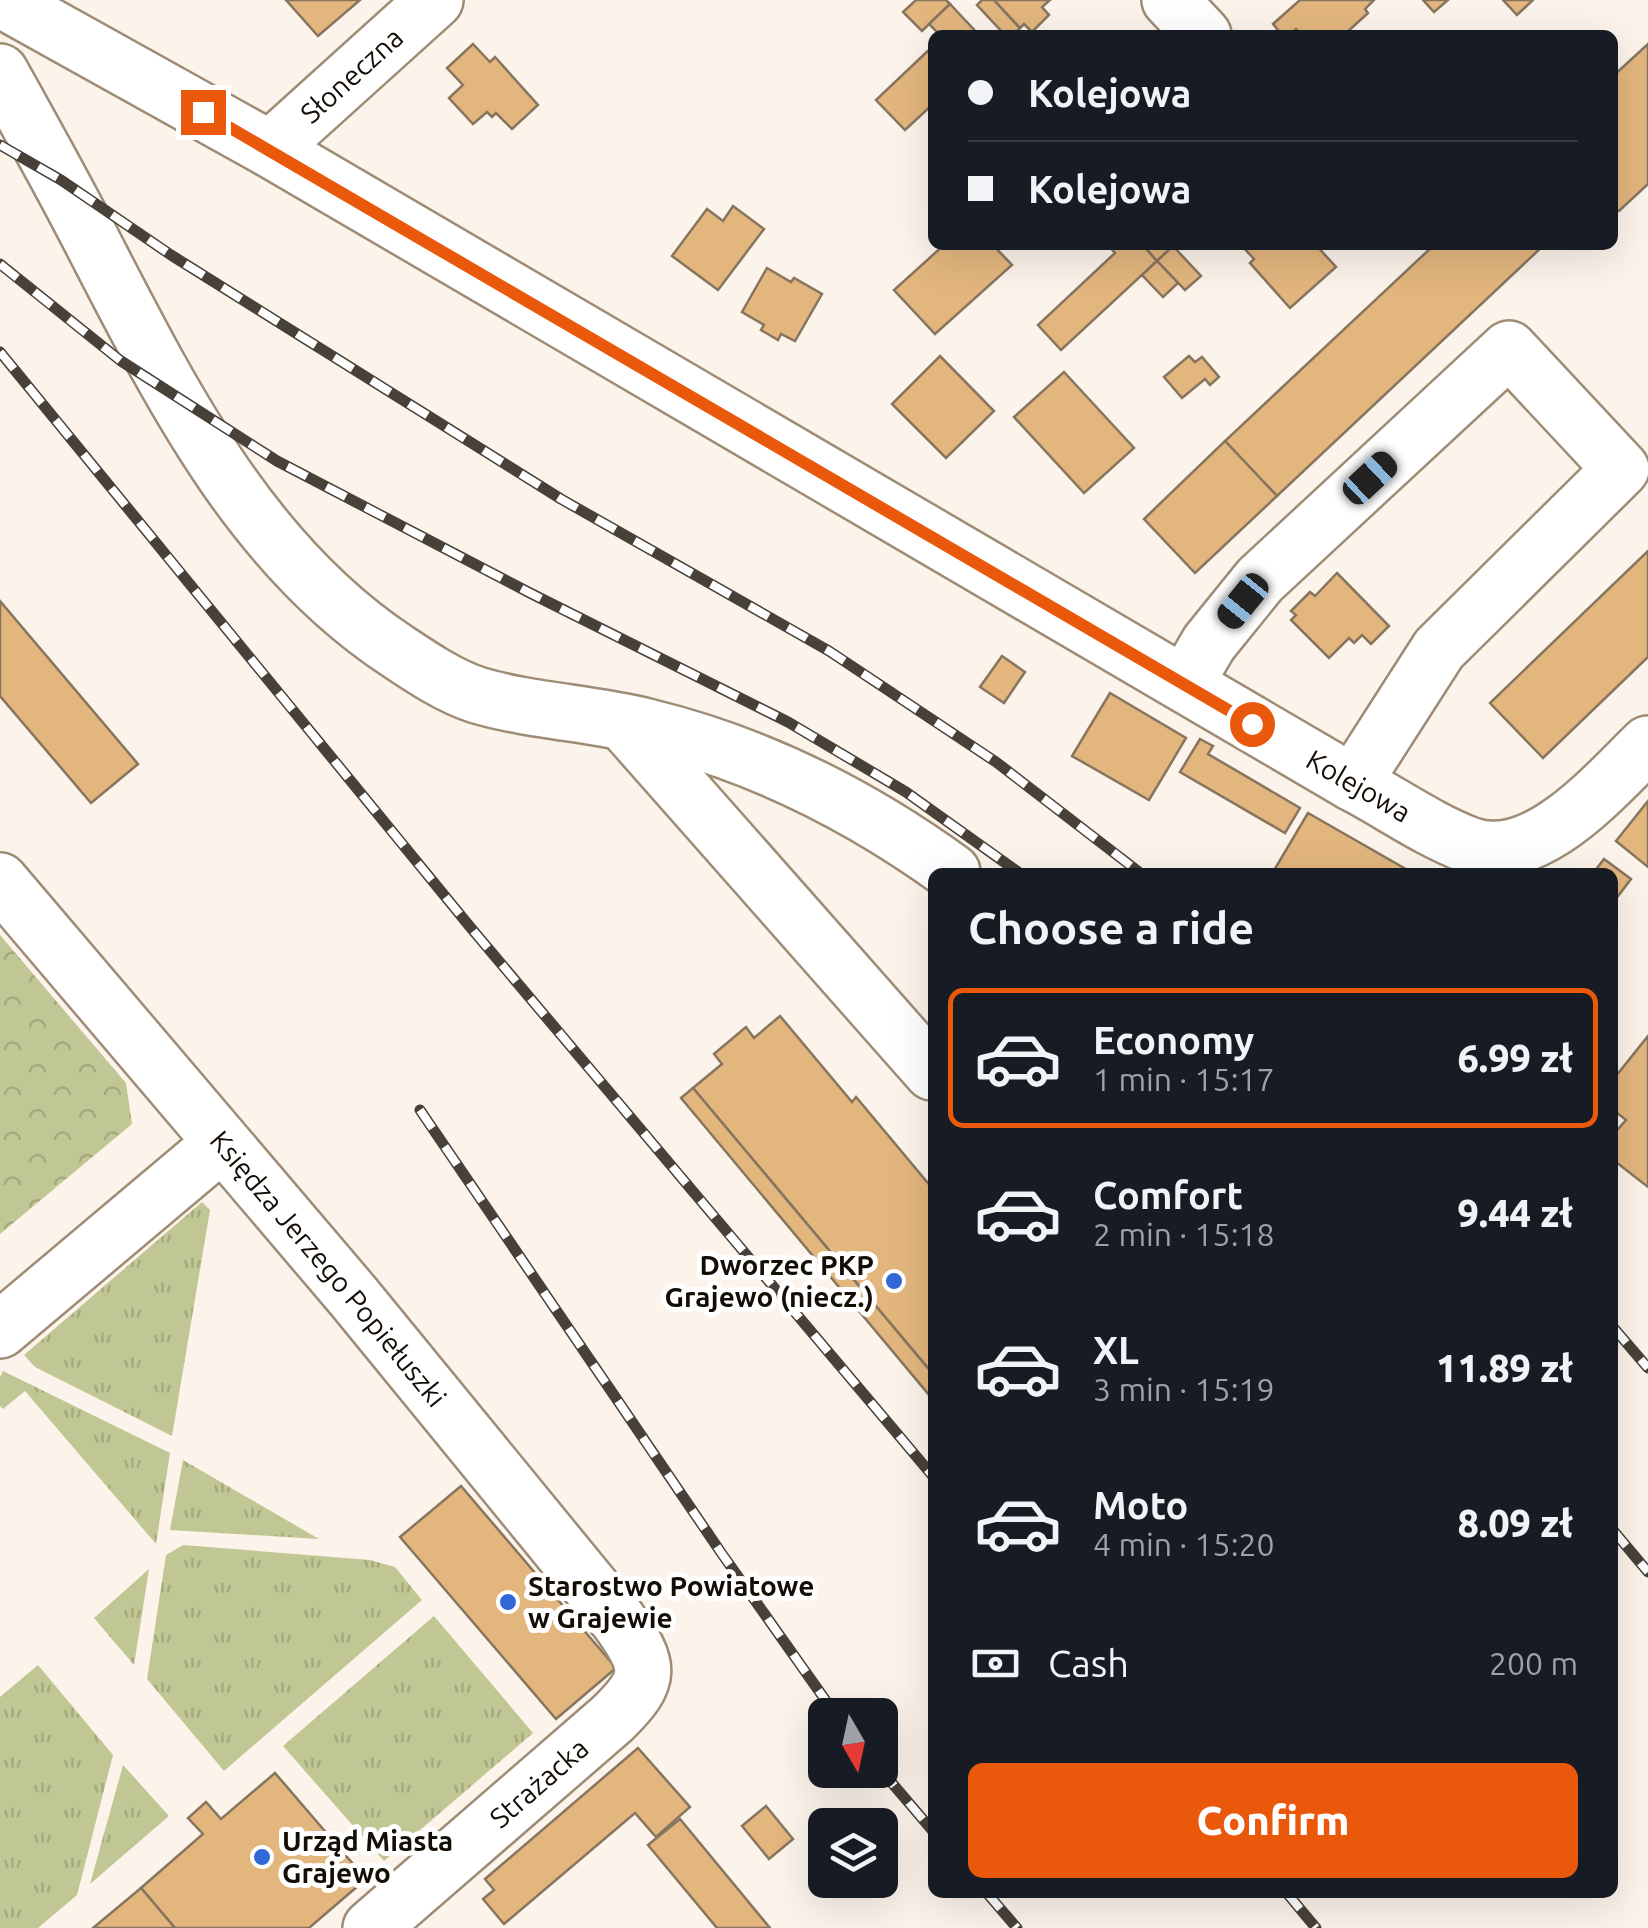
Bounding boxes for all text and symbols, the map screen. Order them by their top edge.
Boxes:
street label: Słoneczna [294,21,409,129]
text: Kolejowa [1028,72,1191,114]
route end [181,90,226,135]
text: Kolejowa [1028,168,1191,210]
car [1338,447,1402,509]
car [1212,568,1274,634]
route start [1230,702,1275,747]
street label: Kolejowa [1301,743,1417,828]
text: Choose a ride [968,902,1254,953]
icon: car [973,1013,1063,1103]
text: Economy [1093,1019,1254,1061]
text: 6.99 zł [1457,1037,1573,1079]
text: 1 min · 15:17 [1093,1061,1275,1097]
street label: Księdza Jerzego Popiełuszki [204,1124,453,1412]
icon: car [973,1168,1063,1258]
text: Comfort [1093,1174,1243,1216]
text: 9.44 zł [1457,1192,1573,1234]
text: 2 min · 15:18 [1093,1216,1275,1252]
place label: Dworzec PKP Grajewo (niecz.) [665,1249,874,1313]
marker: Dworzec PKP Grajewo (niecz.) [883,1270,905,1292]
icon: car [973,1323,1063,1413]
text: XL [1093,1329,1139,1371]
text: 11.89 zł [1436,1347,1573,1389]
text: 3 min · 15:19 [1093,1371,1275,1407]
icon: car [973,1478,1063,1568]
text: Moto [1093,1484,1188,1526]
text: 8.09 zł [1457,1502,1573,1544]
text: 4 min · 15:20 [1093,1526,1275,1562]
place label: Starostwo Powiatowe w Grajewie [528,1570,814,1633]
marker: Starostwo Powiatowe w Grajewie [497,1591,519,1613]
icon: cash [968,1636,1023,1691]
text: Cash [1048,1642,1129,1684]
text: 200 m [1489,1645,1578,1681]
north arrow [808,1698,898,1788]
map controls [808,1698,898,1898]
street label: Strażacka [483,1732,594,1833]
button: Confirm [968,1763,1578,1878]
button: layers [808,1808,898,1898]
place label: Urząd Miasta Grajewo [282,1825,453,1888]
marker: Urząd Miasta Grajewo [251,1846,273,1868]

